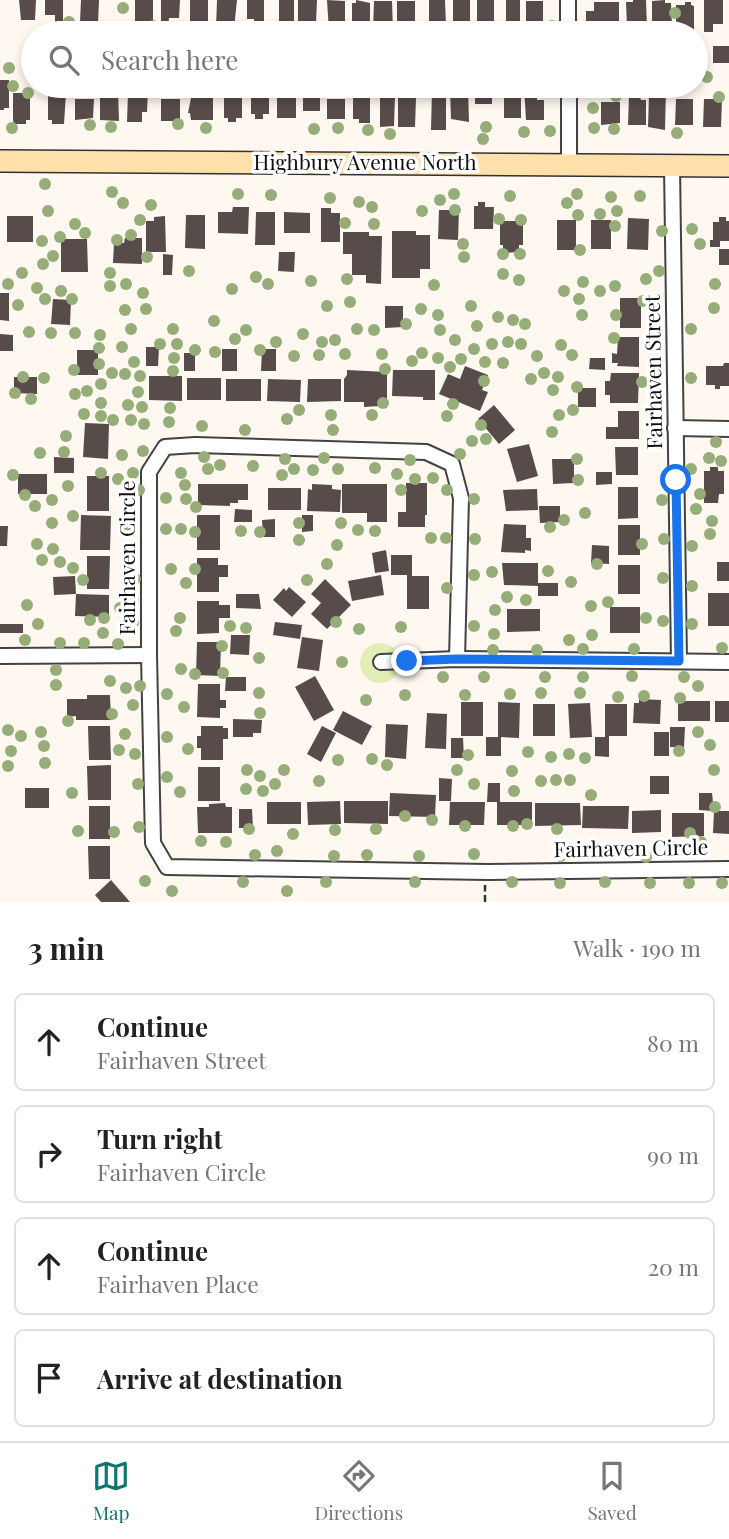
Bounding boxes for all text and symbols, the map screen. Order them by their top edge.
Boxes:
search box [21,21,708,98]
icon: search [45,41,83,79]
text: Search here [101,42,238,77]
street label: Highbury Avenue North [253,147,477,175]
street label: Fairhaven Street [637,294,667,450]
route start [660,464,691,495]
street label: Fairhaven Circle [112,481,140,635]
route end [391,645,422,676]
street label: Fairhaven Circle [553,832,708,862]
text: 3 min [28,928,104,968]
text: Walk · 190 m [573,932,701,963]
text: Continue [97,1009,208,1044]
icon: ahead [30,1023,68,1061]
text: 80 m [647,1027,699,1058]
text: Fairhaven Street [97,1044,267,1075]
text: Turn right [97,1121,223,1156]
icon: right [30,1135,68,1173]
text: 90 m [647,1139,699,1170]
text: Fairhaven Circle [97,1156,266,1187]
text: Continue [97,1233,208,1268]
icon: ahead [30,1247,68,1285]
text: 20 m [648,1251,699,1282]
text: Fairhaven Place [97,1268,259,1299]
icon: arrive [30,1359,68,1397]
text: Arrive at destination [97,1361,343,1396]
tab: Map [92,1457,130,1525]
tab: Directions [314,1457,403,1525]
tab: Saved [587,1457,637,1525]

